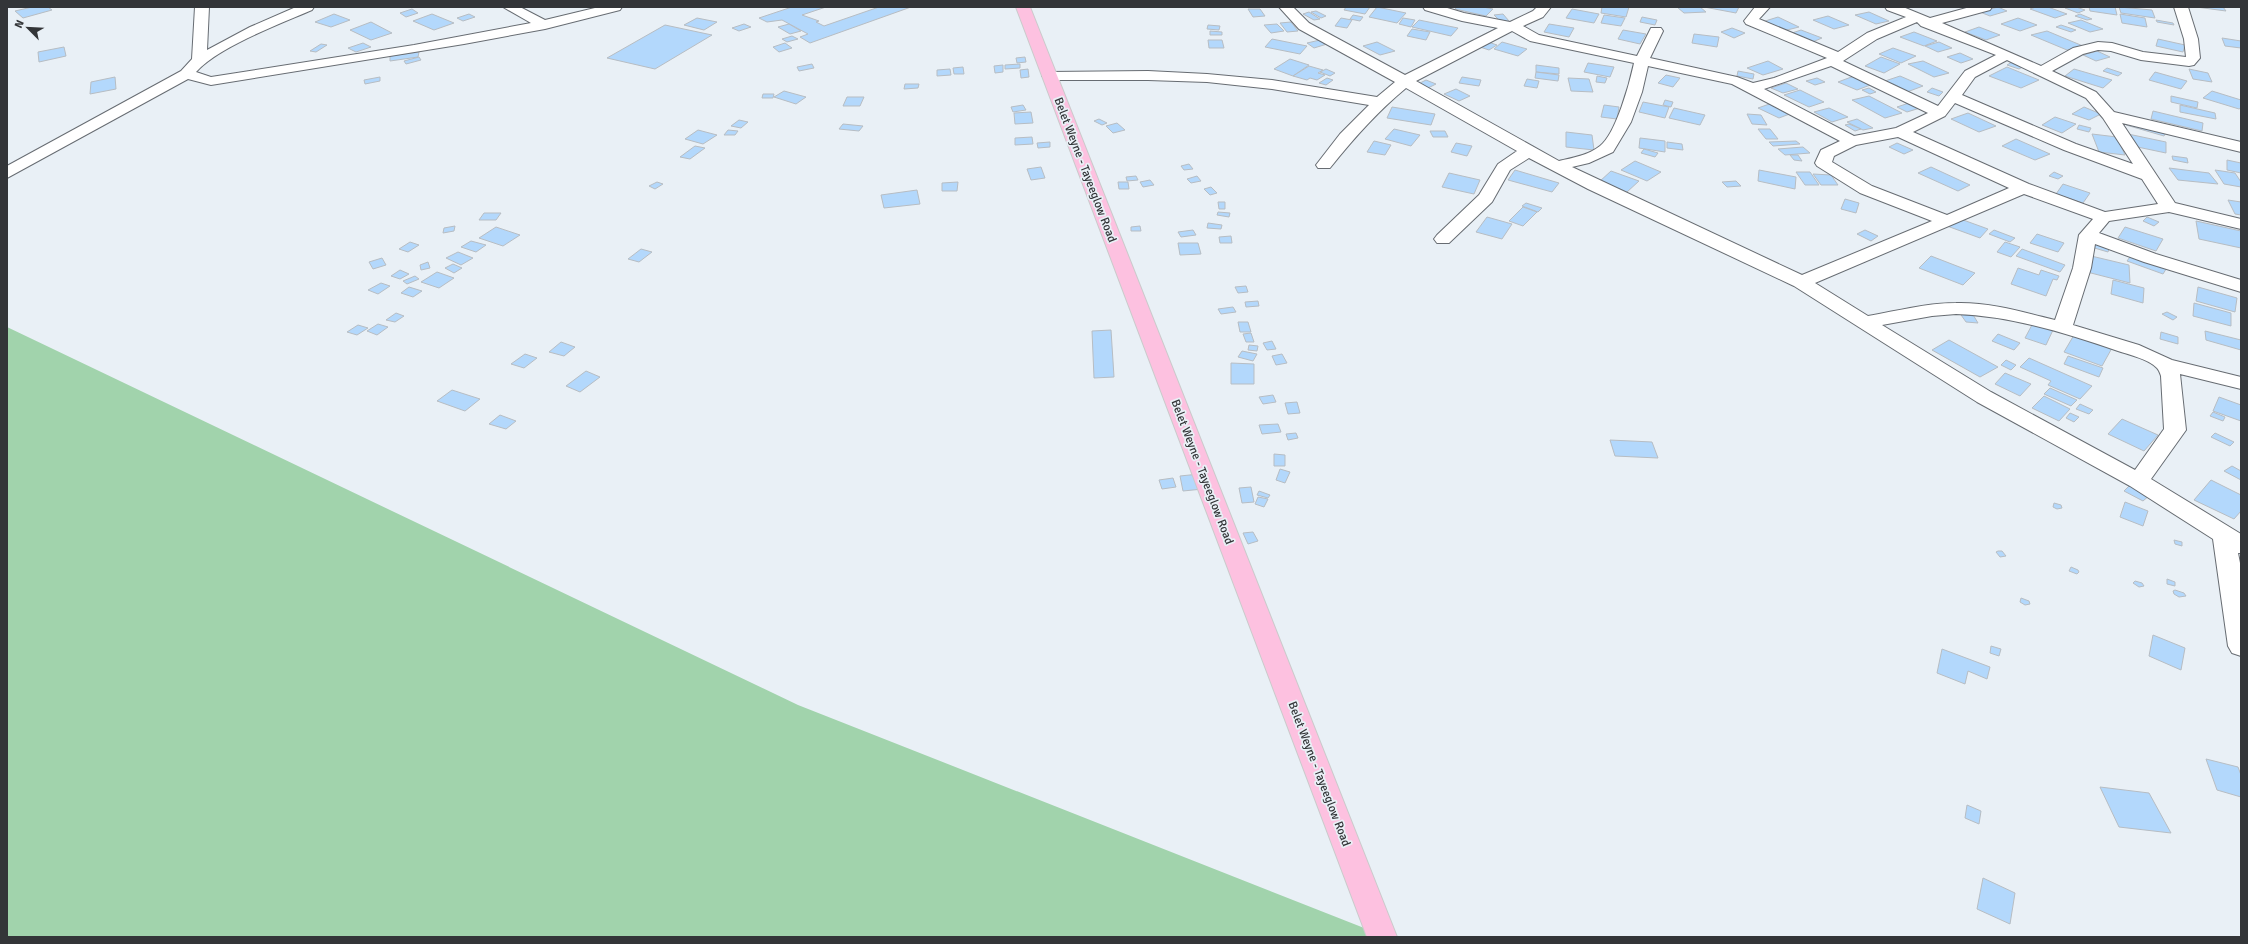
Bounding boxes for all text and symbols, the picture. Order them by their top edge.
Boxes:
north arrow [8,8,48,48]
text: N [12,18,27,30]
street label: Belet Weyne - Tayeeglow Road [1050,95,1120,245]
street label: Belet Weyne - Tayeeglow Road [1167,397,1237,547]
street label: Belet Weyne - Tayeeglow Road [1284,699,1354,849]

